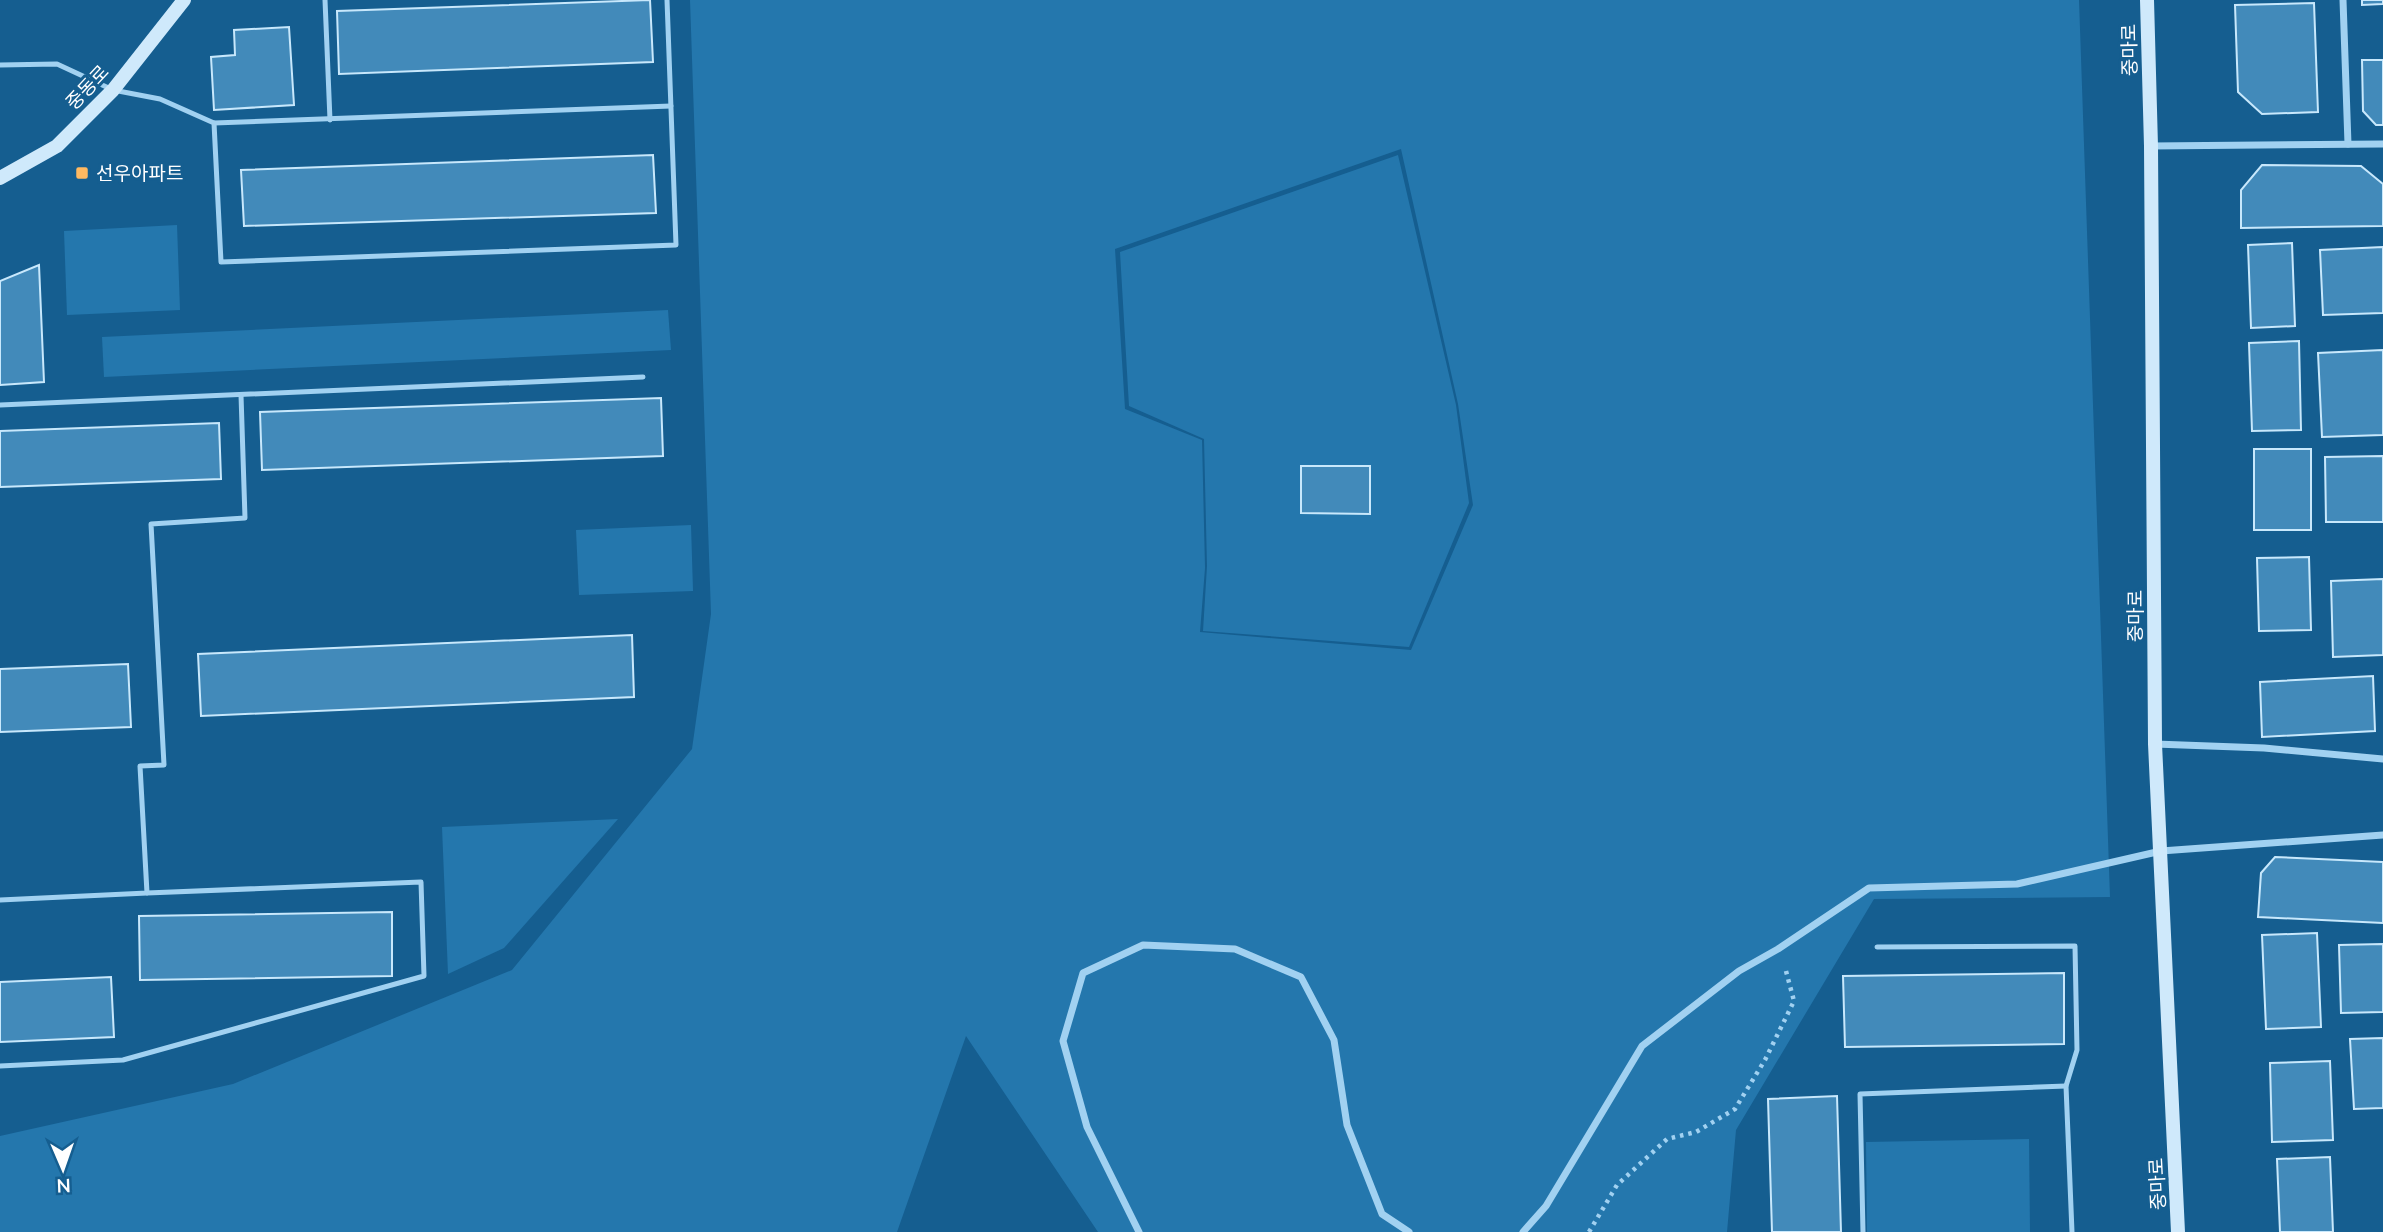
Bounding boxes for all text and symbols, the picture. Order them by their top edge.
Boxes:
street label: 중마로 [2117,24,2143,76]
street label: 중동로 [60,60,115,116]
place label: 선우아파트 [96,161,183,187]
marker: 선우아파트 [74,165,90,181]
street label: 중마로 [2123,590,2149,642]
north arrow [28,1134,98,1204]
street label: 중마로 [2144,1157,2172,1211]
text: N [56,1172,71,1198]

